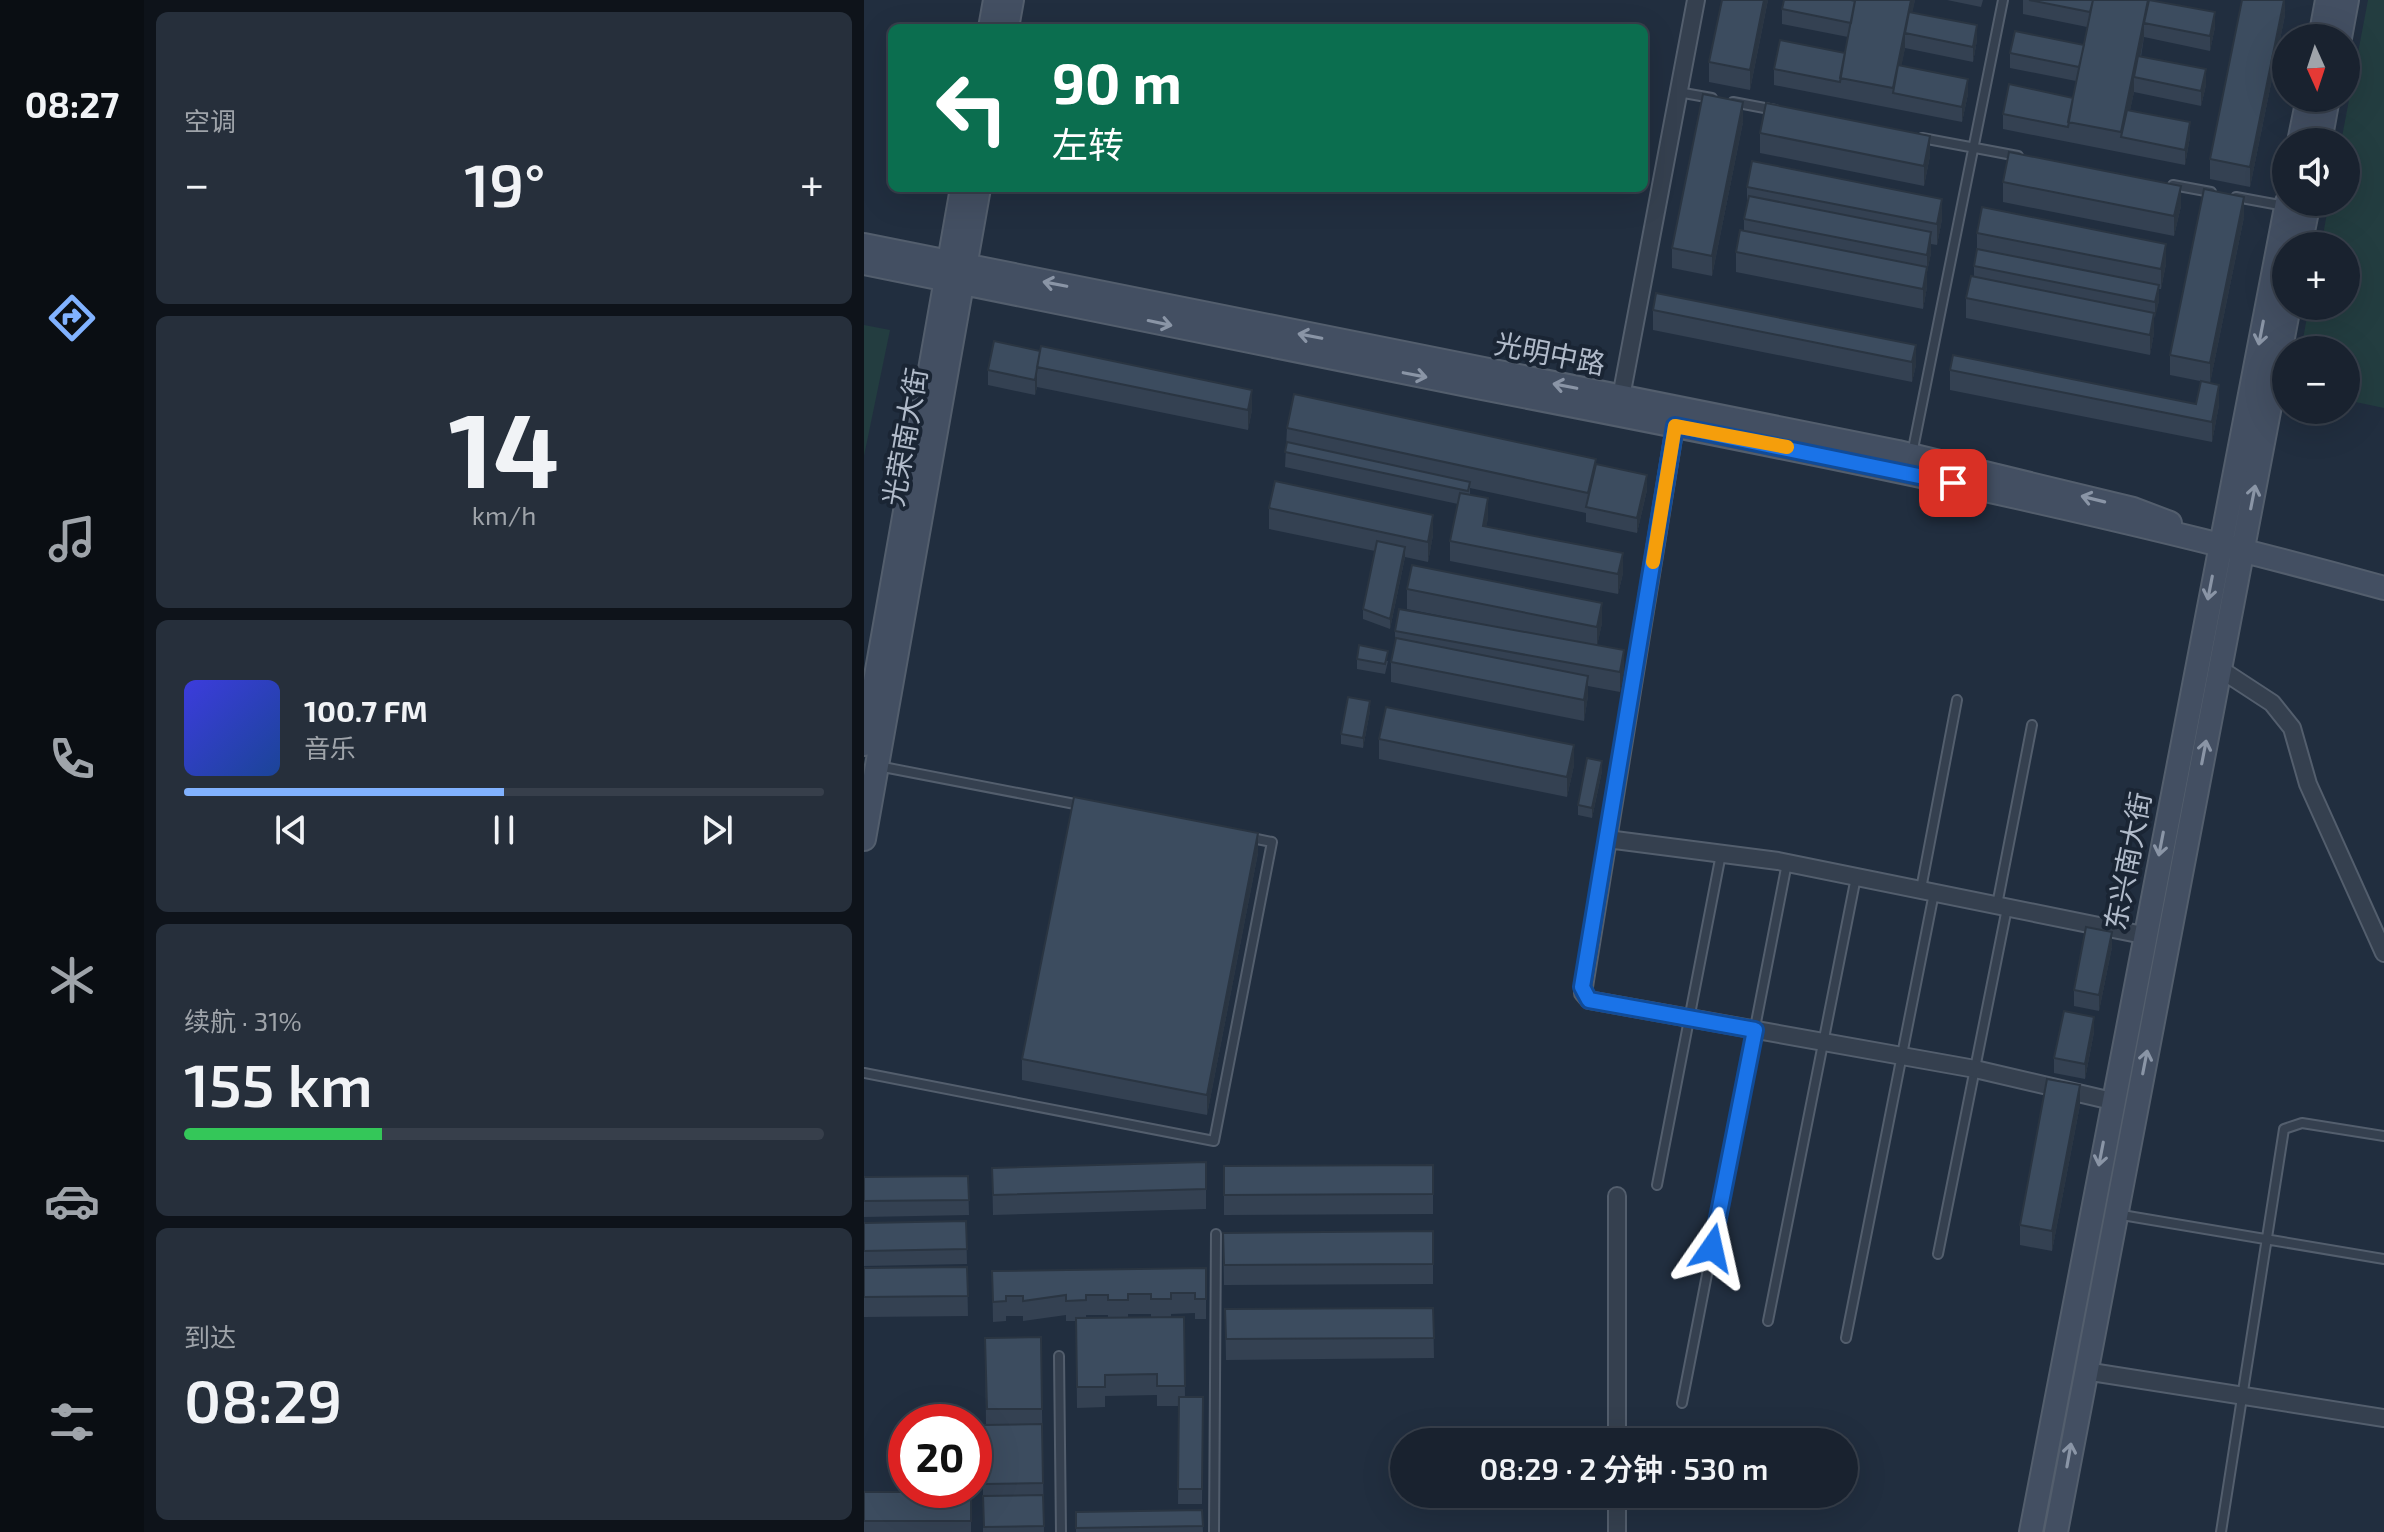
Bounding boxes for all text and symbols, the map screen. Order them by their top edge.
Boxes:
north arrow [2272,24,2360,112]
map controls [2272,24,2360,424]
text: 90 m [1052,48,1182,115]
icon: left [920,56,1024,160]
text: 08:27 [25,82,119,125]
text: 空调 [184,105,236,136]
text: 左转 [1052,122,1124,165]
button: sound [2272,128,2360,216]
text: 19° [464,147,545,219]
text: − [184,156,210,209]
text: + [800,156,824,209]
button: + [2272,232,2360,320]
one-way arrow [1043,276,1068,291]
icon: directions [44,290,100,346]
one-way arrow [1147,316,1172,331]
one-way arrow [2253,320,2268,346]
street label: 光明中路 [1492,326,1608,380]
one-way arrow [1297,328,1323,343]
button: − [2272,336,2360,424]
street label: 光荣南大街 [875,365,933,509]
one-way arrow [1402,368,1427,383]
one-way arrow [1552,378,1578,393]
text: 14 [448,384,560,509]
pin [1919,449,1987,517]
icon: arrive [1931,461,1975,505]
one-way arrow [2247,484,2262,510]
one-way arrow [2080,491,2106,506]
text: km/h [472,499,536,530]
icon: music [44,511,100,567]
one-way arrow [2202,575,2217,601]
text: 100.7 FM [304,692,428,728]
icon: phone [44,731,100,787]
text: 音乐 [304,732,356,763]
one-way arrow [2198,740,2213,765]
street label: 东兴南大街 [2097,789,2157,933]
icon: previous [269,808,313,852]
icon: pause [482,808,526,852]
icon: next [695,808,739,852]
one-way arrow [2153,830,2168,856]
icon: climate [44,952,100,1008]
text: 续航 · 31% [184,1005,302,1036]
text: 155 km [184,1047,373,1119]
one-way arrow [2138,1050,2153,1075]
one-way arrow [2093,1141,2108,1166]
icon: car [44,1173,100,1229]
position arrow [1670,1206,1754,1290]
text: 到达 [184,1321,236,1352]
text: 08:29 [184,1363,342,1435]
icon: filters [44,1394,100,1450]
speed limit sign: 20 [888,1404,992,1508]
one-way arrow [2063,1443,2078,1468]
text: 08:29 · 2 分钟 · 530 m [1480,1450,1768,1486]

